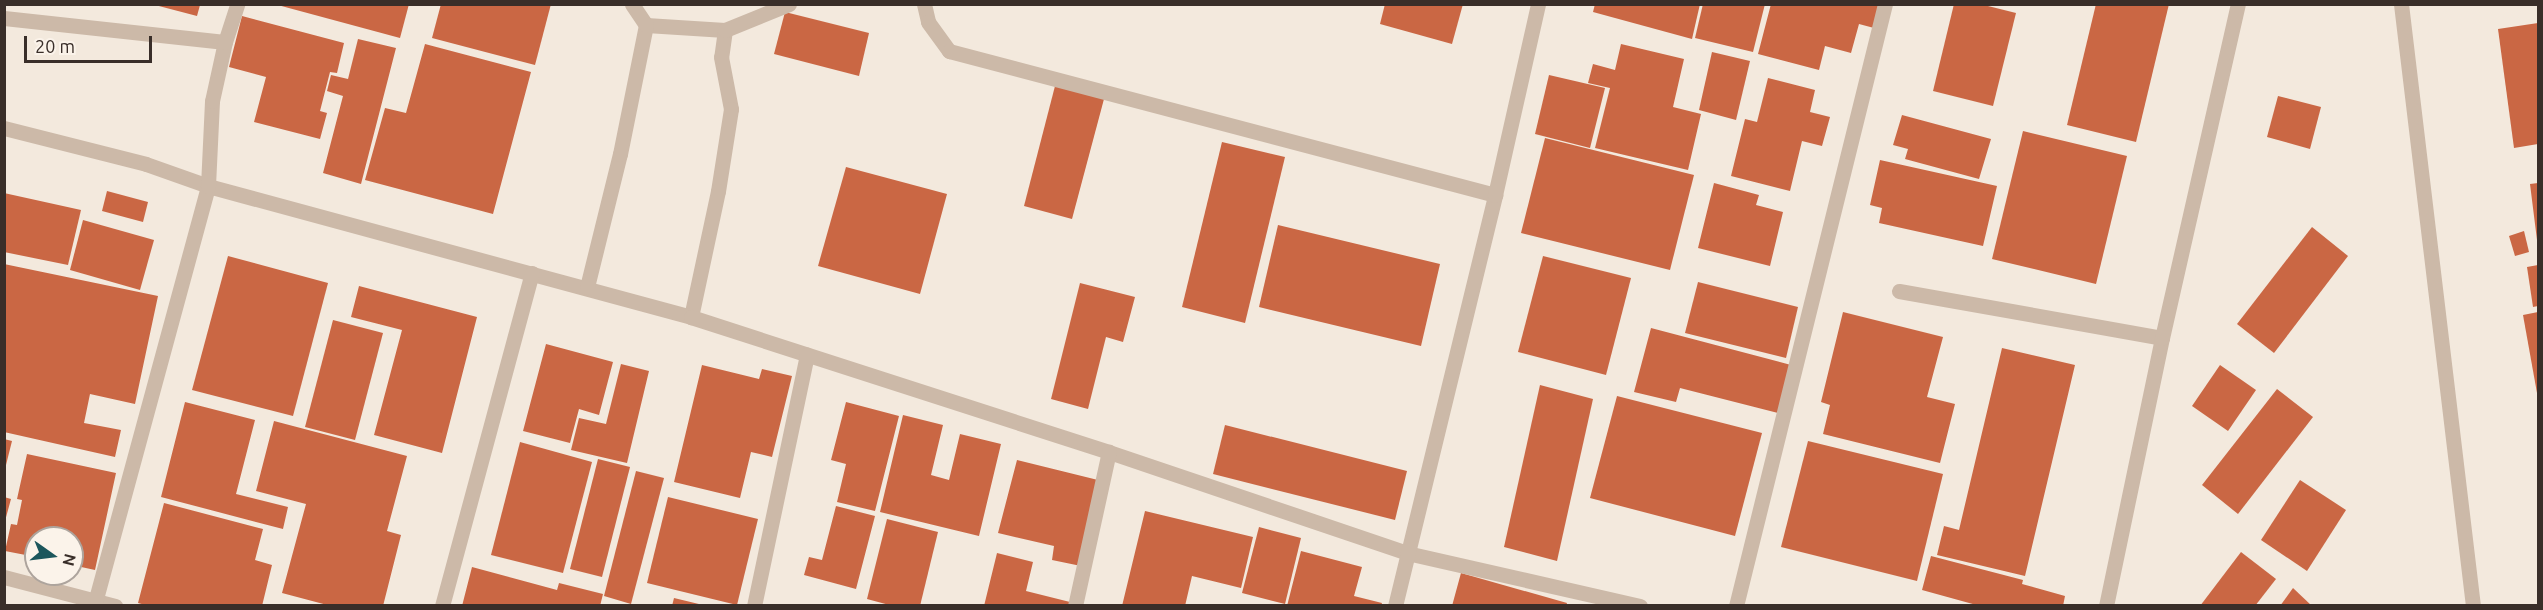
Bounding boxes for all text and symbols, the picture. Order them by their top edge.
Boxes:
scale bar [27,24,154,62]
text: 20 m [35,36,75,56]
north arrow [24,526,84,586]
text: N [59,552,80,568]

